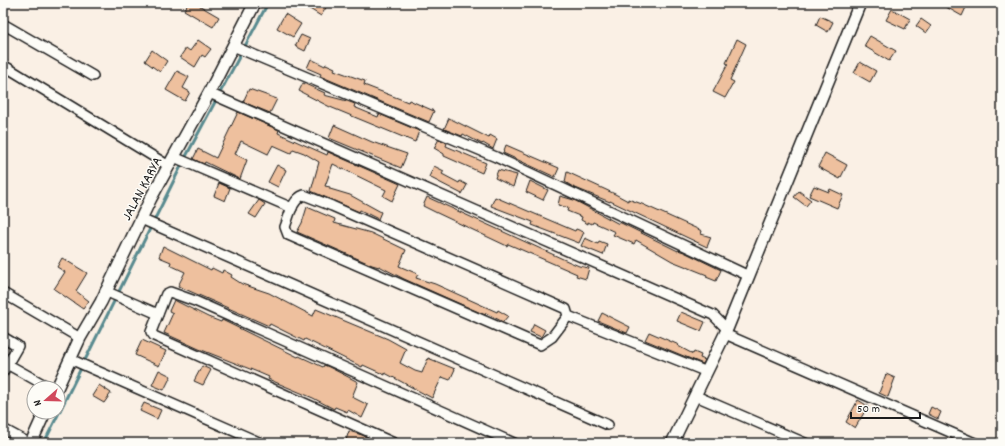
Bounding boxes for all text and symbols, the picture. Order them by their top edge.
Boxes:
street label: JALAN KARYA [118,153,168,225]
north arrow [26,380,66,420]
scale bar [851,394,920,420]
text: N [30,397,47,408]
text: 50 m [857,401,880,418]

